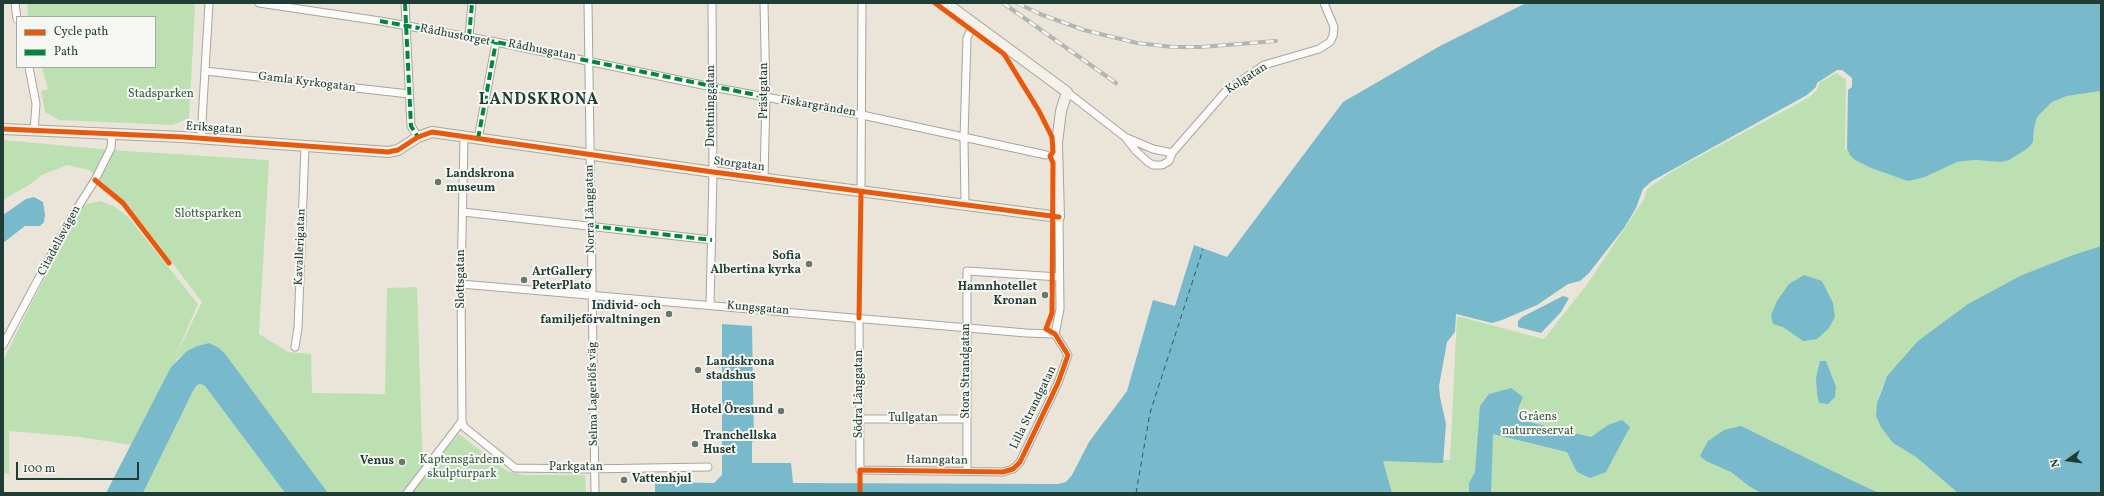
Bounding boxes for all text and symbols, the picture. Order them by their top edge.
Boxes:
legend [16,16,156,68]
street label: Rådhustorget [419,22,491,50]
text: Cycle path [54,24,109,40]
street label: Rådhusgatan [507,37,577,65]
text: Path [54,44,78,60]
street label: Kolgatan [1223,60,1271,98]
street label: Prästgatan [758,63,772,119]
street label: Drottninggatan [705,65,719,147]
street label: Gamla Kyrkogatan [257,70,357,96]
park label: Stadsparken [128,88,194,102]
district label: LANDSKRONA [479,91,599,111]
street label: Fiskargränden [779,93,857,121]
street label: Eriksgatan [185,120,243,138]
street label: Storgatan [713,155,765,175]
street label: Norra Långgatan [583,164,599,254]
place label: Landskrona museum [446,168,515,196]
marker: Landskrona museum [433,177,443,187]
street label: Citadellsvägen [35,203,85,279]
park label: Slottsparken [174,208,242,222]
street label: Kavallerigatan [292,208,310,286]
street label: Slottsgatan [455,249,469,309]
place label: Sofia Albertina kyrka [710,250,801,278]
marker: Sofia Albertina kyrka [804,259,814,269]
place label: ArtGallery PeterPlato [532,266,593,294]
marker: ArtGallery PeterPlato [519,275,529,285]
place label: Hamnhotellet Kronan [958,281,1037,309]
marker: Hamnhotellet Kronan [1040,290,1050,300]
street label: Kungsgatan [726,299,790,319]
place label: Individ- och familjeförvaltningen [540,300,661,328]
marker: Individ- och familjeförvaltningen [664,309,674,319]
street label: Stora Strandgatan [960,323,974,419]
street label: Selma Lagerlöfs väg [586,342,602,446]
street label: Södra Långgatan [853,350,867,438]
place label: Landskrona stadshus [706,356,775,384]
street label: Lilla Strandgatan [1008,364,1060,452]
marker: Landskrona stadshus [693,365,703,375]
place label: Hotel Öresund [691,404,773,418]
marker: Hotel Öresund [776,406,786,416]
park label: Gråens naturreservat [1502,411,1574,439]
street label: Tullgatan [888,412,938,426]
place label: Tranchellska Huset [703,430,777,458]
marker: Tranchellska Huset [690,439,700,449]
north arrow [2048,440,2088,480]
street label: Hamngatan [906,453,968,469]
scale bar [18,454,141,480]
park label: Kaptensgårdens skulpturpark [420,454,504,482]
place label: Venus [360,455,394,469]
marker: Venus [397,457,407,467]
text: N [2048,457,2064,469]
text: 100 m [23,461,55,477]
street label: Parkgatan [549,461,603,475]
place label: Vattenhjul [632,473,692,487]
marker: Vattenhjul [619,475,629,485]

